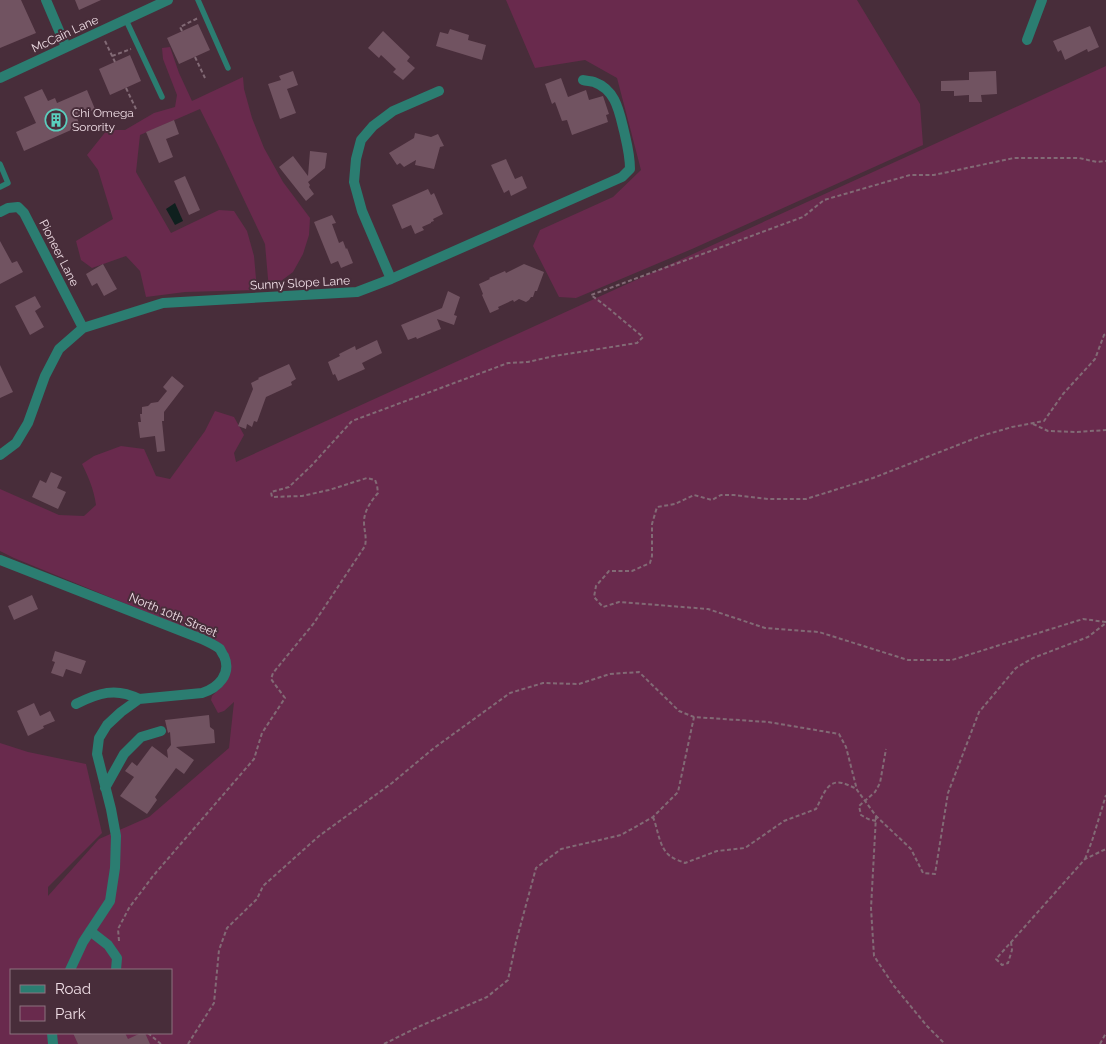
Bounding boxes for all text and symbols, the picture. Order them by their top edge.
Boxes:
street label: McCain Lane [29,12,101,56]
place label: Chi Omega Sorority [72,106,134,134]
building icon: Chi Omega Sorority [44,108,68,132]
street label: Pioneer Lane [36,217,82,289]
street label: Sunny Slope Lane [250,273,350,293]
street label: North 10th Street [127,590,219,640]
legend [10,969,172,1034]
text: Road [55,980,91,998]
text: Park [55,1005,86,1023]

